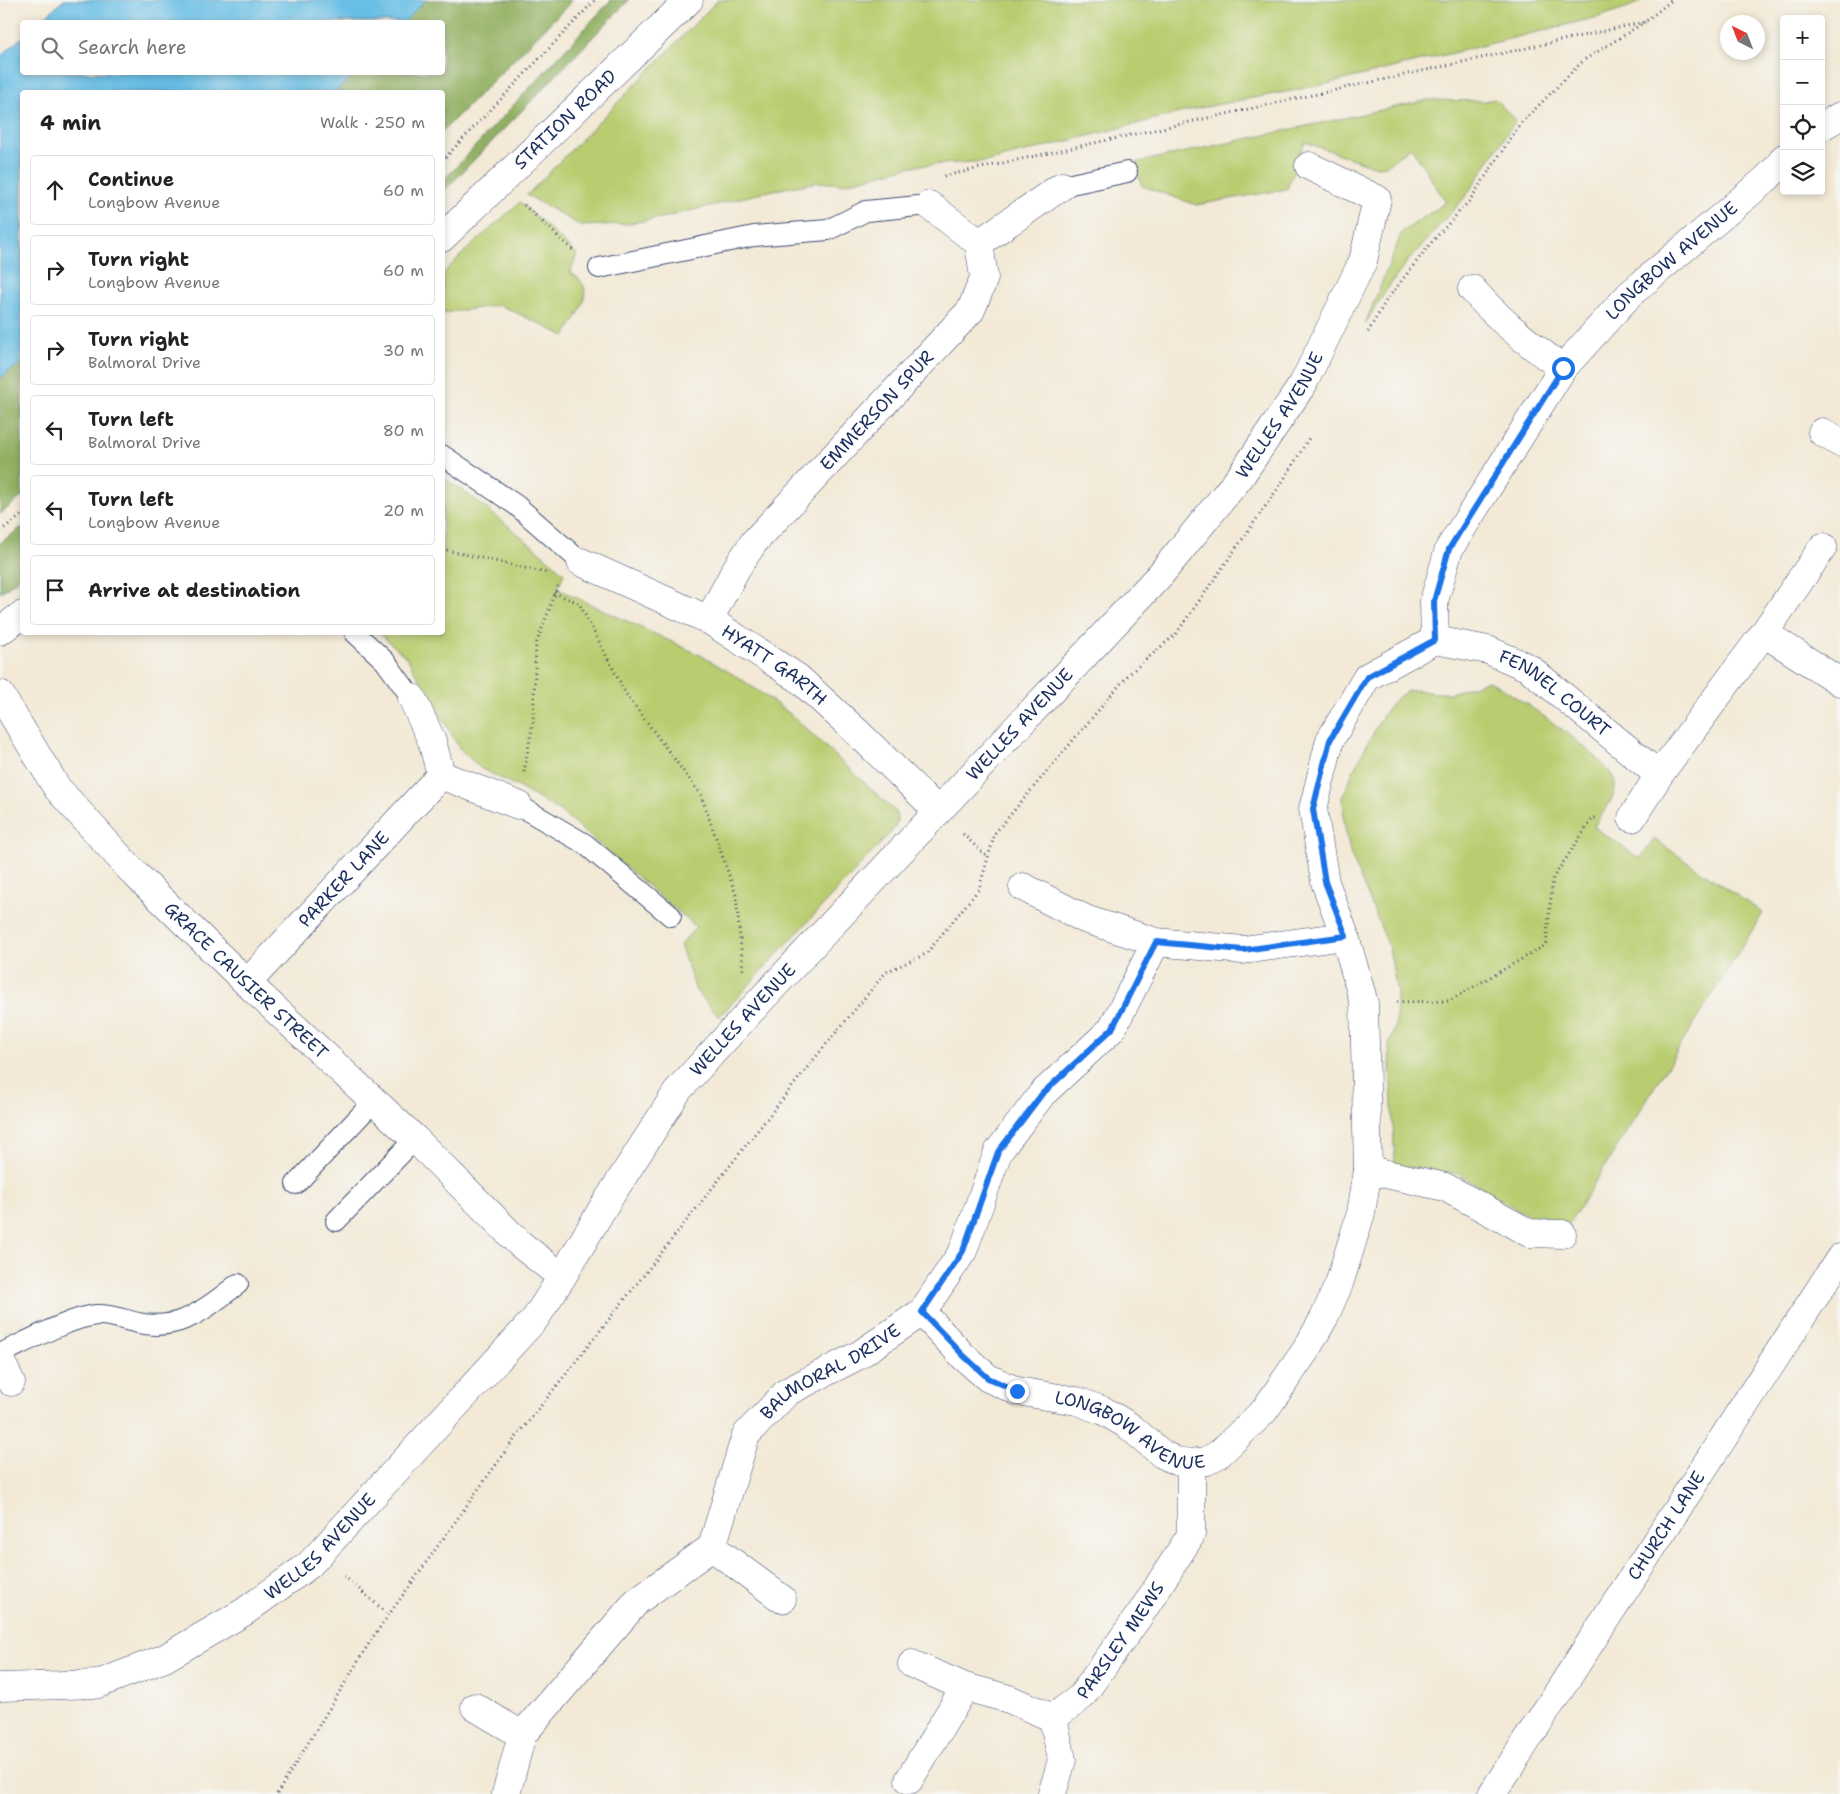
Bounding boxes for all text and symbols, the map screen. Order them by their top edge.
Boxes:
north arrow [1720,15,1765,60]
map controls [1780,15,1825,195]
button: + [1780,15,1825,60]
search box [20,20,445,75]
icon: search [38,34,66,62]
text: Search here [78,35,187,60]
button: − [1780,60,1825,105]
street label: STATION ROAD [509,64,622,174]
button: locate [1780,105,1825,150]
text: 4 min [40,109,101,137]
text: Walk · 250 m [320,112,425,133]
button: layers [1780,150,1825,195]
text: Continue [88,167,174,192]
icon: ahead [41,176,69,204]
text: 60 m [383,180,424,201]
text: Longbow Avenue [88,192,220,213]
street label: LONGBOW AVENUE [1600,196,1743,325]
text: Turn right [88,247,189,272]
icon: right [41,256,69,284]
text: 60 m [383,260,424,281]
text: Longbow Avenue [88,272,220,293]
text: Turn right [88,327,189,352]
icon: right [41,336,69,364]
text: 30 m [383,340,424,361]
street label: EMMERSON SPUR [815,345,939,476]
street label: WELLES AVENUE [1230,348,1329,483]
text: Balmoral Drive [88,352,201,373]
route start [1552,357,1575,380]
text: Turn left [88,407,174,432]
icon: left [41,416,69,444]
text: 80 m [383,420,424,441]
text: Balmoral Drive [88,432,201,453]
text: Turn left [88,487,174,512]
icon: left [41,496,69,524]
text: 20 m [383,500,424,521]
text: Longbow Avenue [88,512,220,533]
icon: arrive [41,576,69,604]
text: Arrive at destination [88,578,300,603]
street label: HYATT GARTH [717,619,832,711]
street label: FENNEL COURT [1495,644,1616,742]
street label: WELLES AVENUE [961,663,1078,786]
street label: PARKER LANE [293,826,395,932]
street label: GRACE CAUSIER STREET [159,897,333,1064]
street label: WELLES AVENUE [684,958,801,1082]
street label: BALMORAL DRIVE [755,1318,905,1425]
route end [1006,1380,1029,1403]
street label: LONGBOW AVENUE [1053,1385,1207,1475]
street label: CHURCH LANE [1622,1466,1711,1585]
street label: WELLES AVENUE [259,1488,381,1606]
street label: PARSLEY MEWS [1071,1577,1170,1704]

